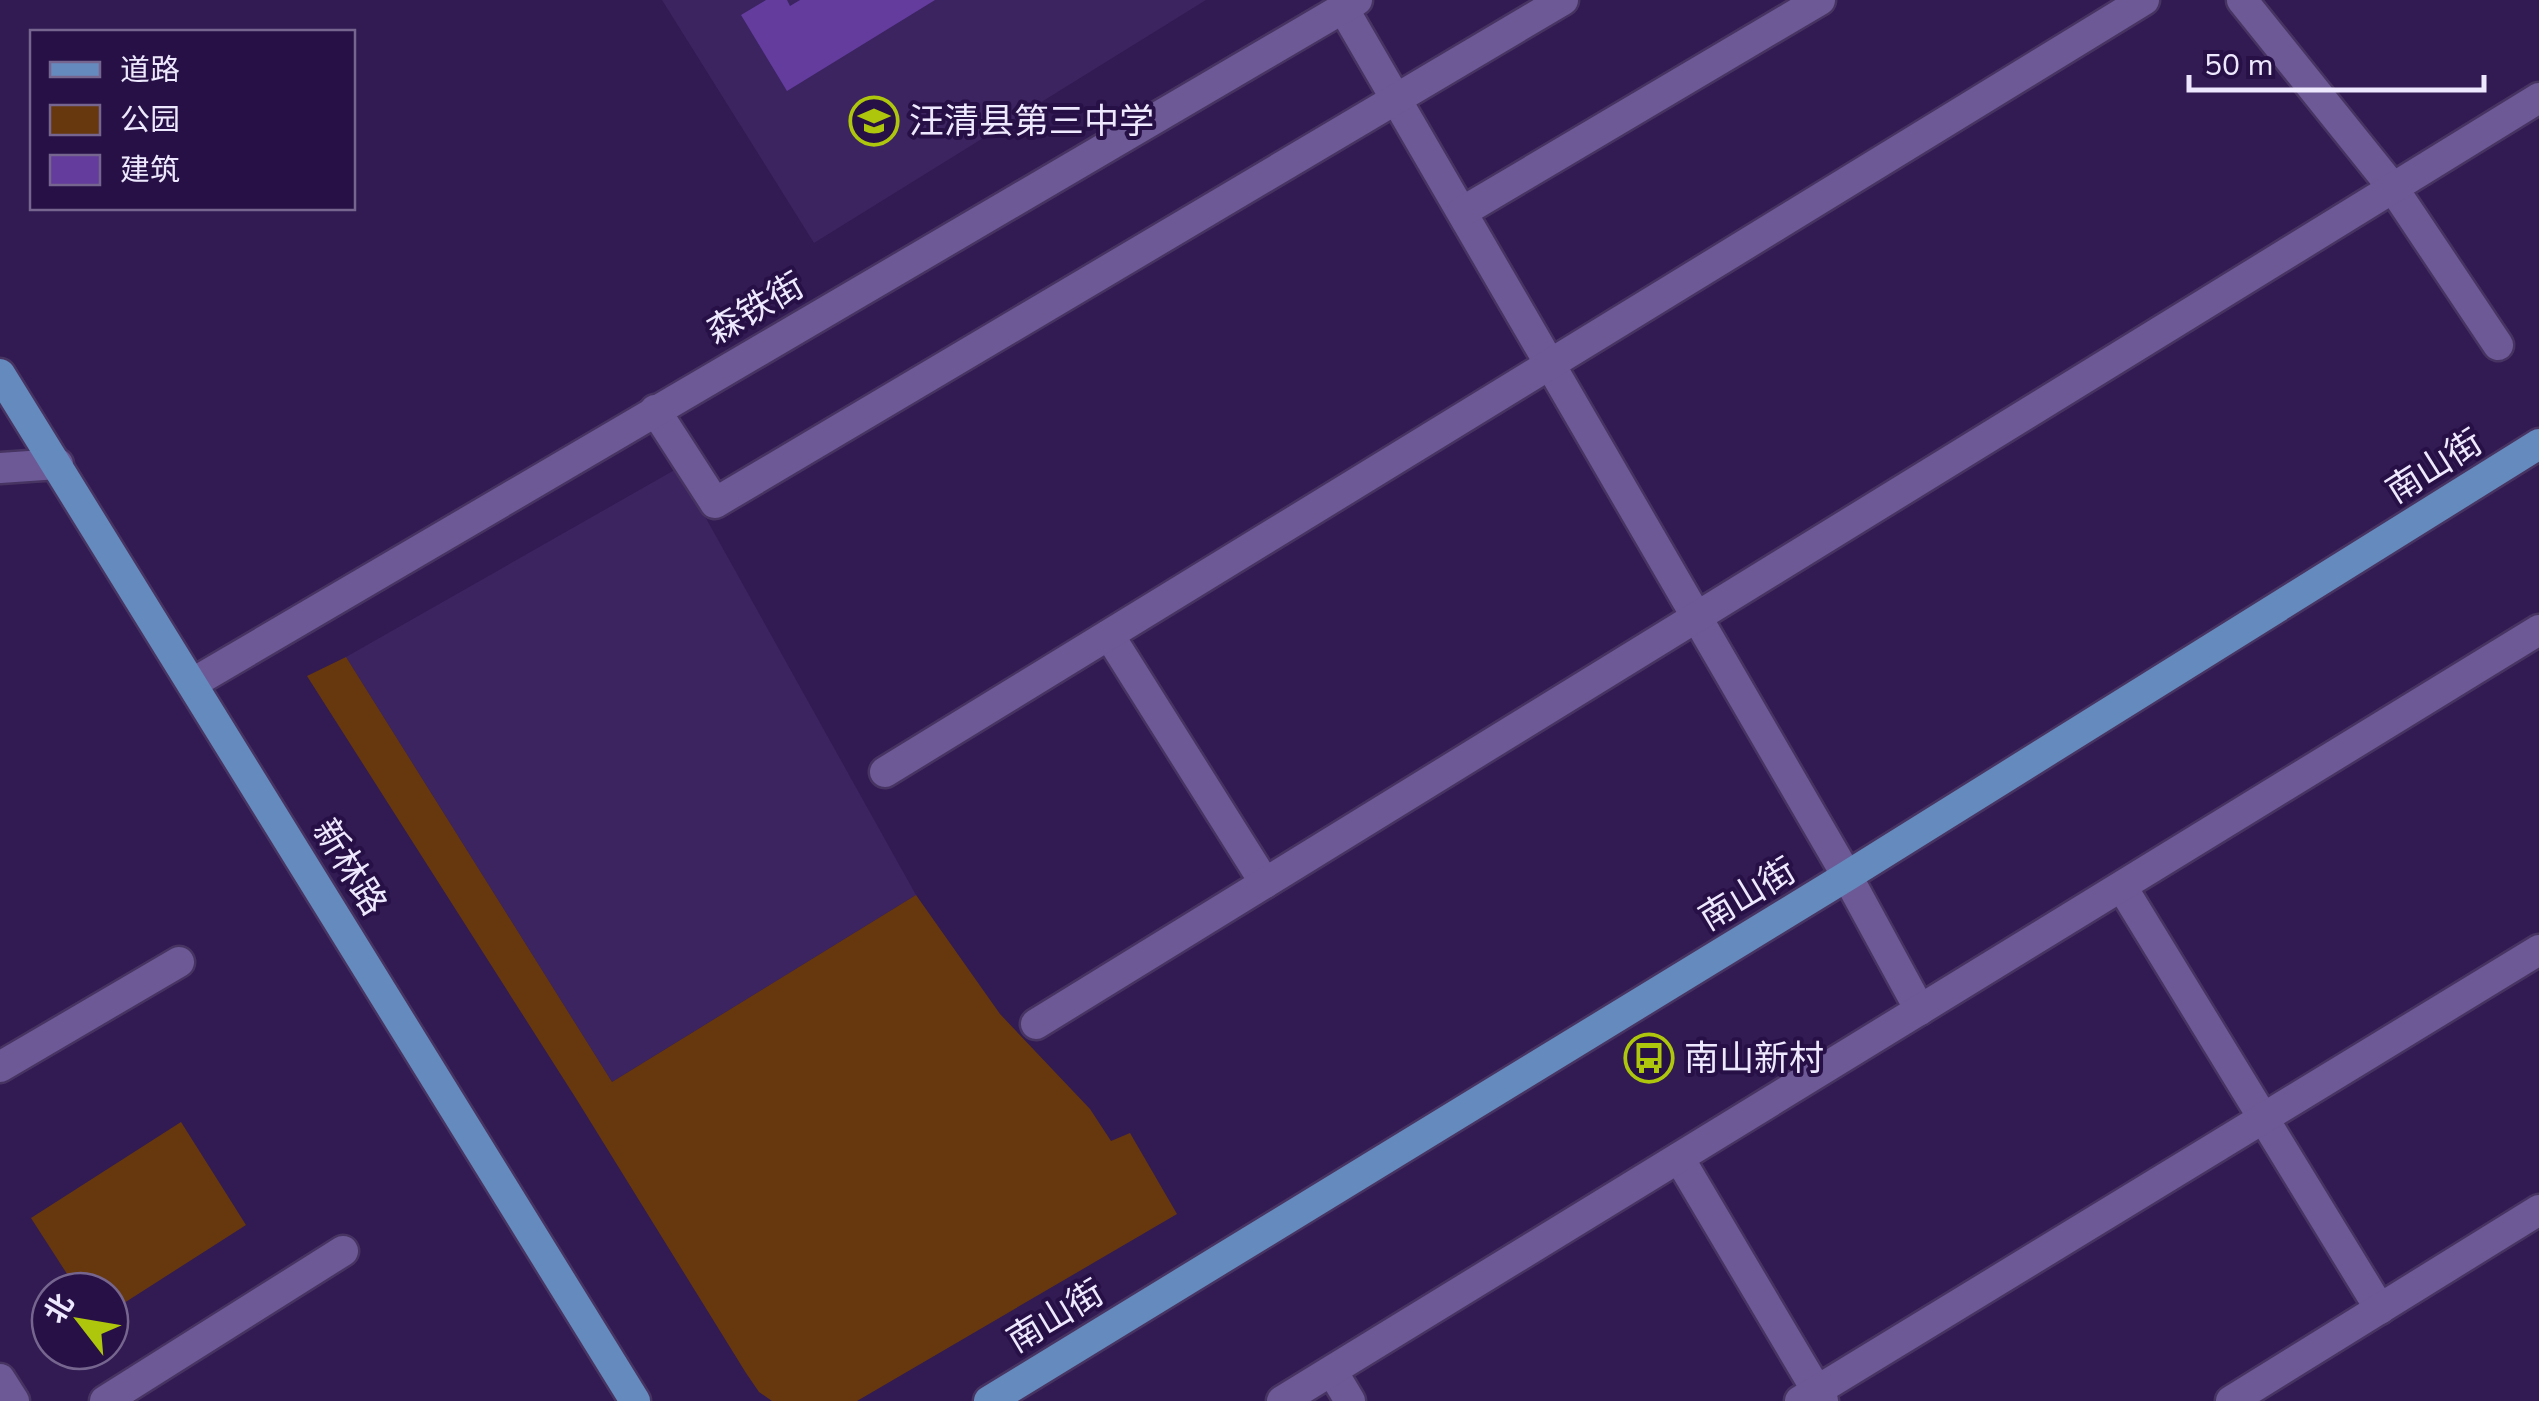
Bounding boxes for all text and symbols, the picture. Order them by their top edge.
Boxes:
legend [30,30,355,210]
scale bar [2189,30,2484,92]
text: 50 m [2204,45,2273,86]
text: 道路 [120,50,180,91]
school or university icon: 汪清县第三中学 [848,95,900,147]
place label: 汪清县第三中学 [909,98,1154,145]
text: 公园 [120,100,180,141]
text: 建筑 [120,150,180,191]
street label: 森铁街 [698,262,812,355]
street label: 南山街 [2377,419,2491,514]
street label: 新林路 [302,810,397,924]
street label: 南山街 [1690,847,1804,942]
bus stop icon: 南山新村 [1623,1032,1675,1084]
place label: 南山新村 [1684,1035,1824,1082]
street label: 南山街 [998,1269,1112,1364]
north arrow [30,1271,130,1371]
text: 北 [36,1287,83,1330]

